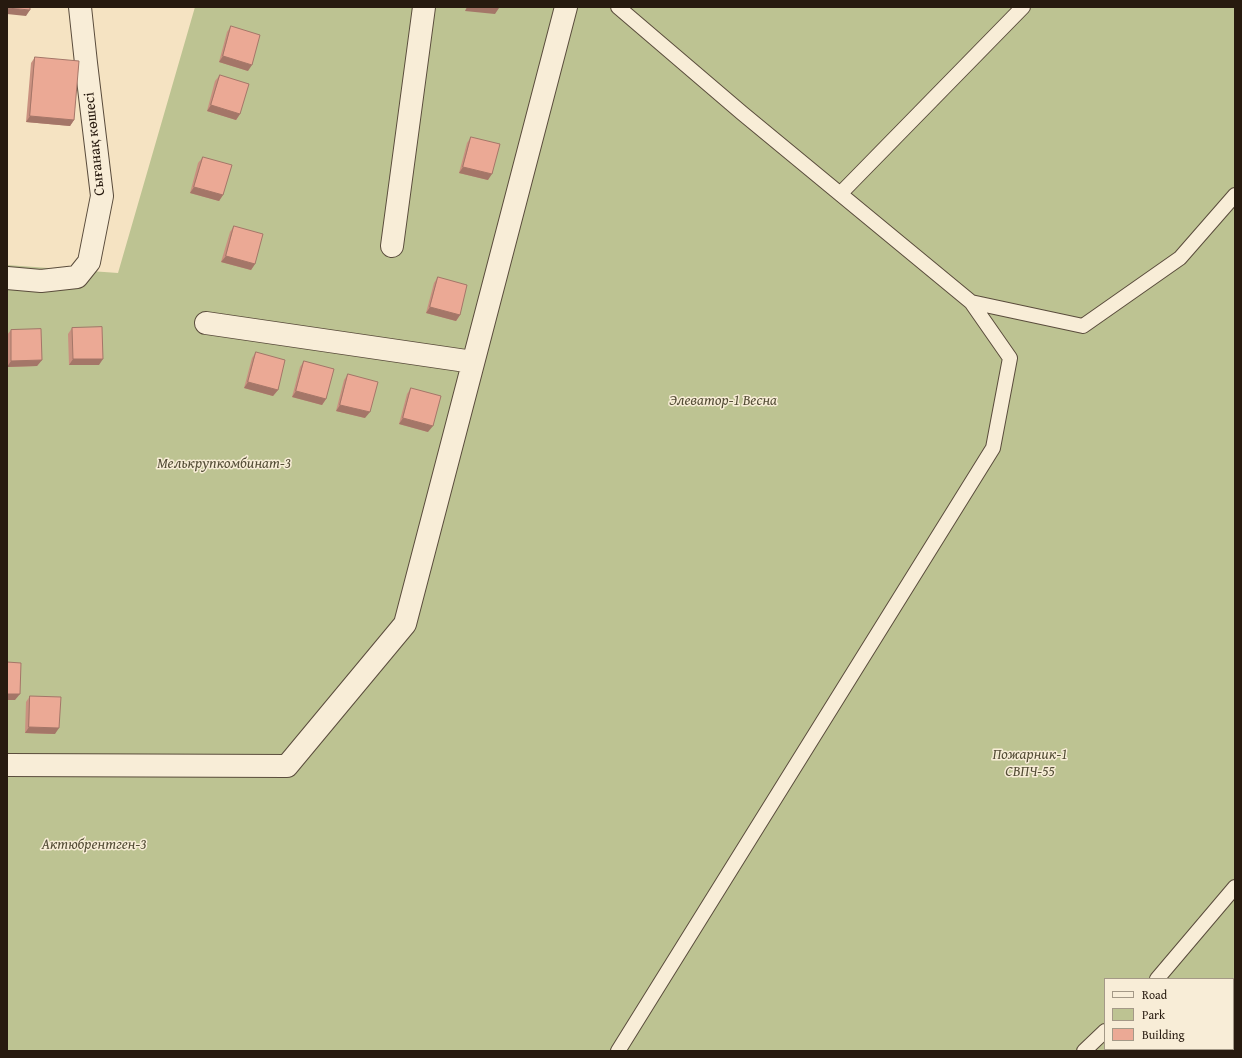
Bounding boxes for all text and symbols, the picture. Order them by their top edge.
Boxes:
street label: Сығанақ көшесі [81,91,109,197]
park label: Элеватор-1 Весна [669,392,777,410]
park label: Мелькрупкомбинат-3 [157,455,291,473]
park label: Пожарник-1 СВПЧ-55 [993,746,1067,781]
park label: Актюбрентген-3 [41,836,147,854]
legend [1104,978,1234,1050]
text: Road [1142,986,1167,1003]
text: Park [1142,1006,1165,1023]
text: Building [1142,1026,1185,1043]

